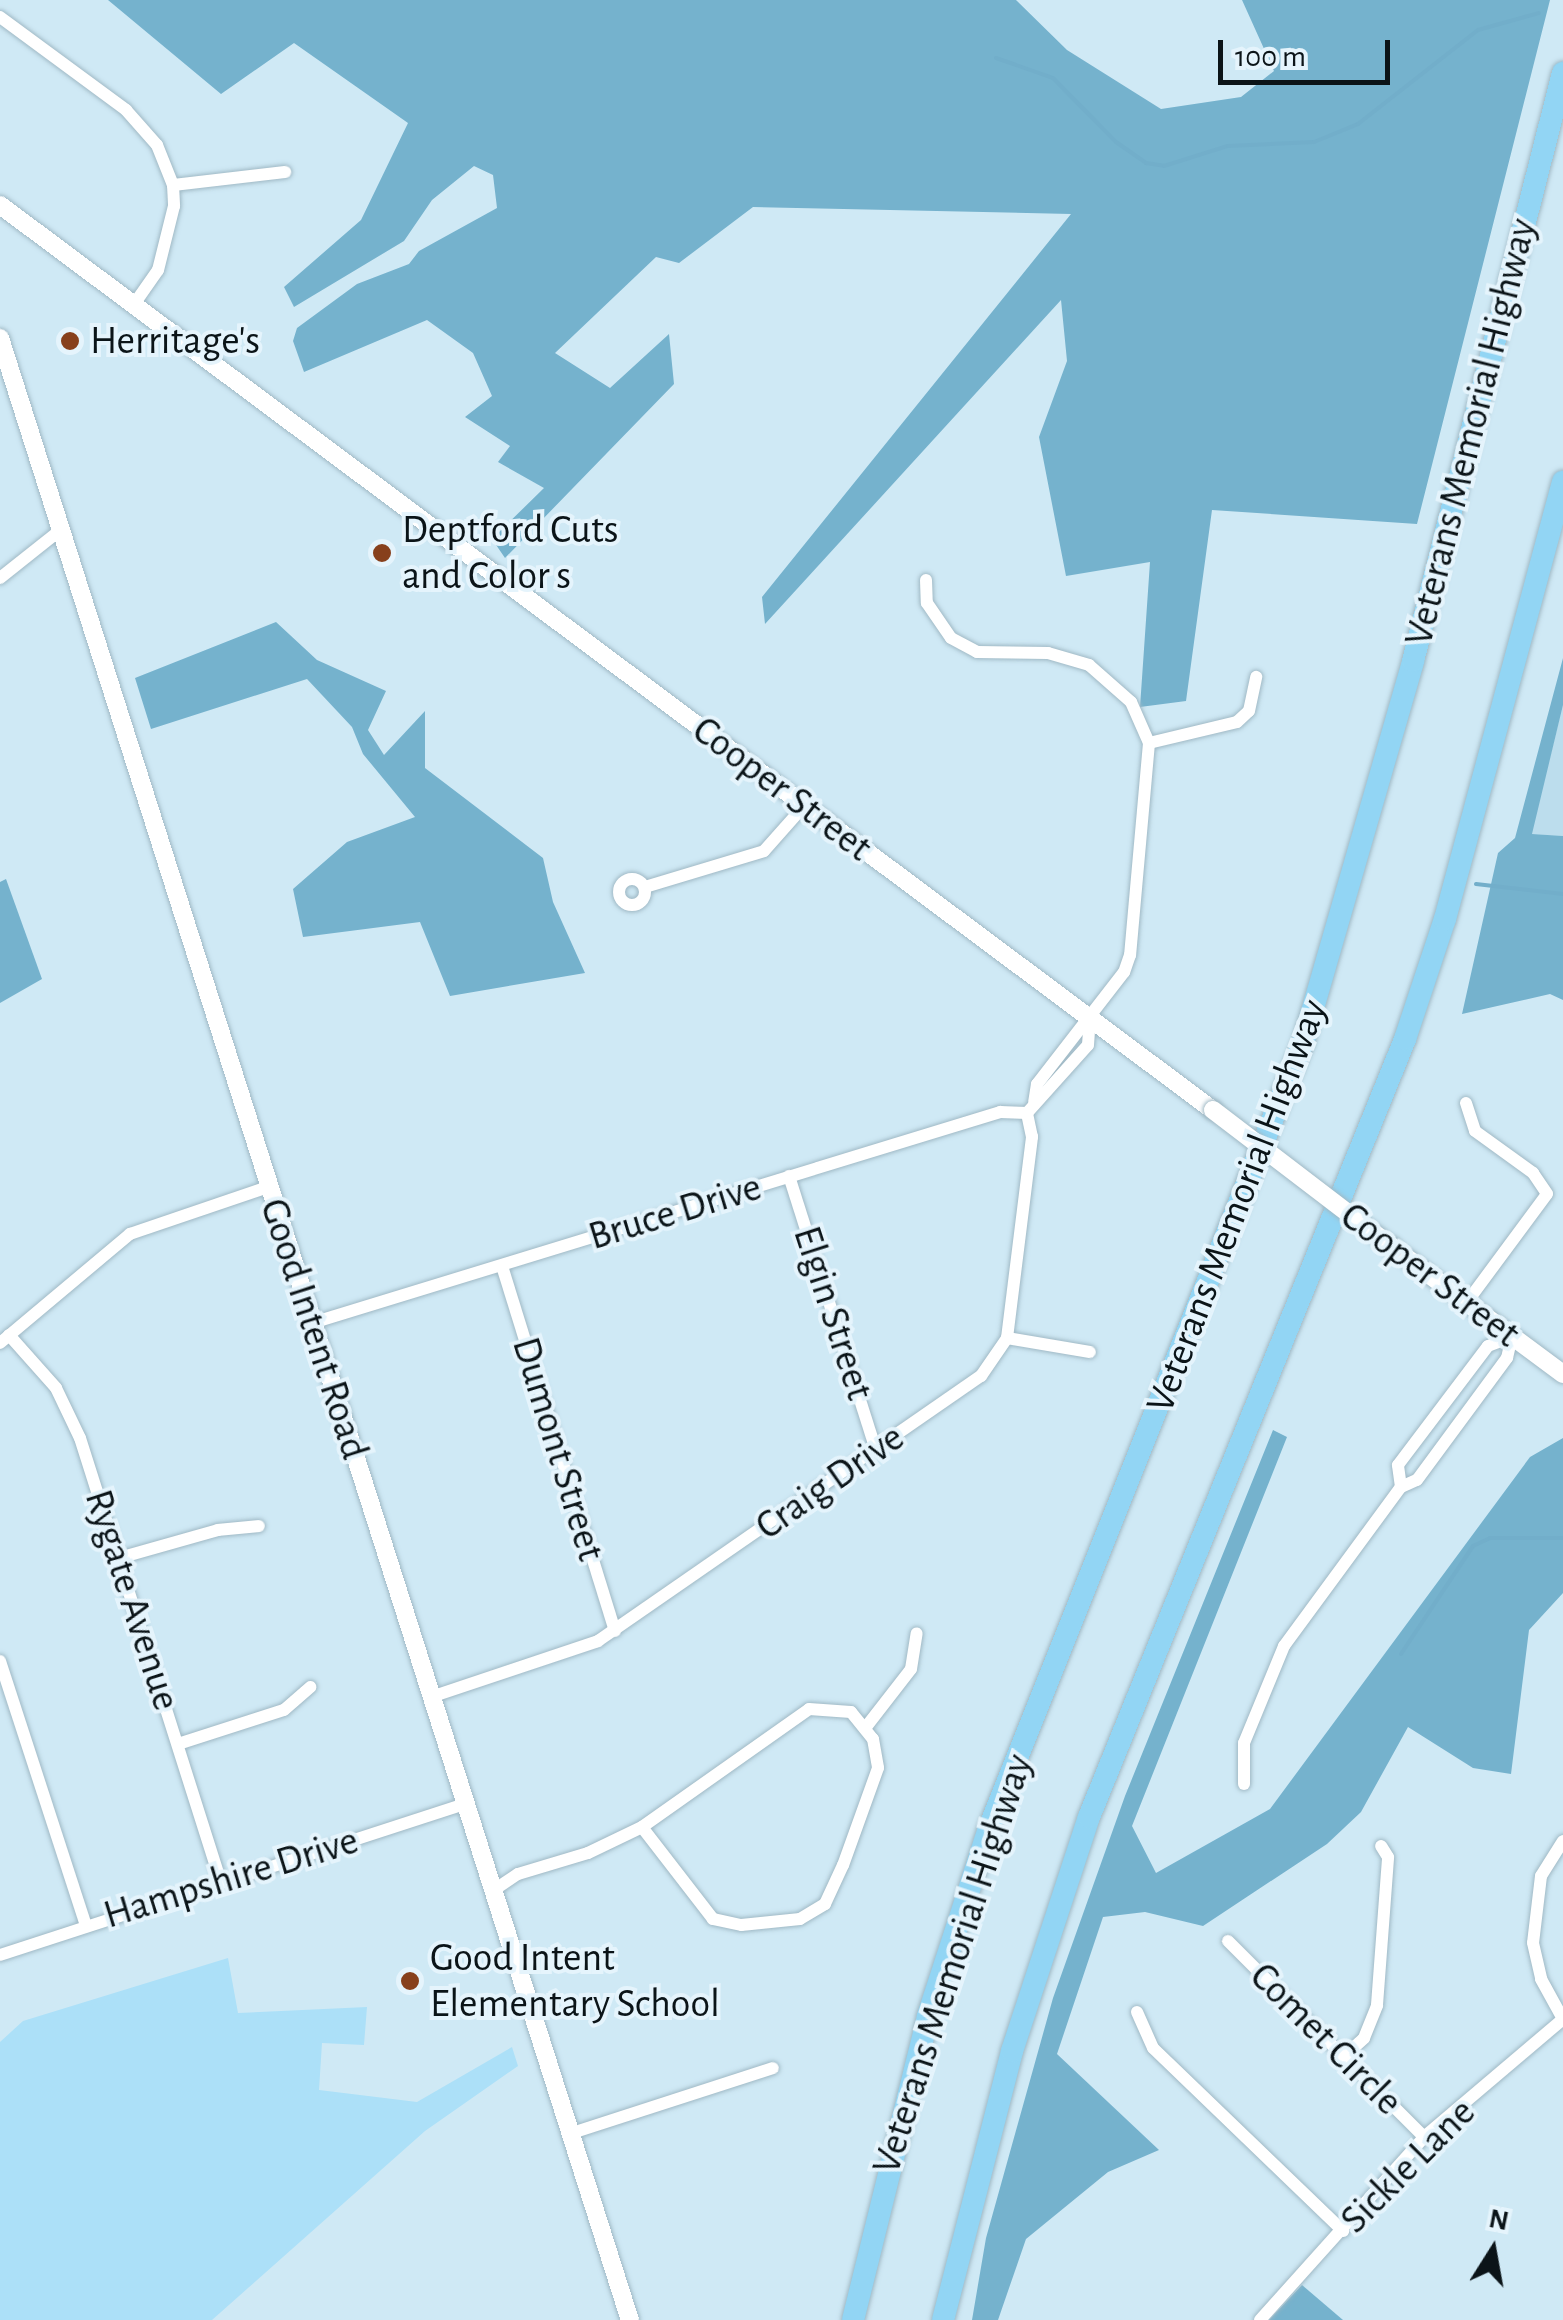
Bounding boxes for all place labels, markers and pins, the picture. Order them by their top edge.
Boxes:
place label: Herritage's [90,317,260,365]
marker: Herritage's [59,330,81,352]
place label: Deptford Cuts and Color s [402,506,618,600]
marker: Deptford Cuts and Color s [371,542,393,564]
place label: Good Intent Elementary School [430,1934,720,2028]
marker: Good Intent Elementary School [399,1970,421,1992]

